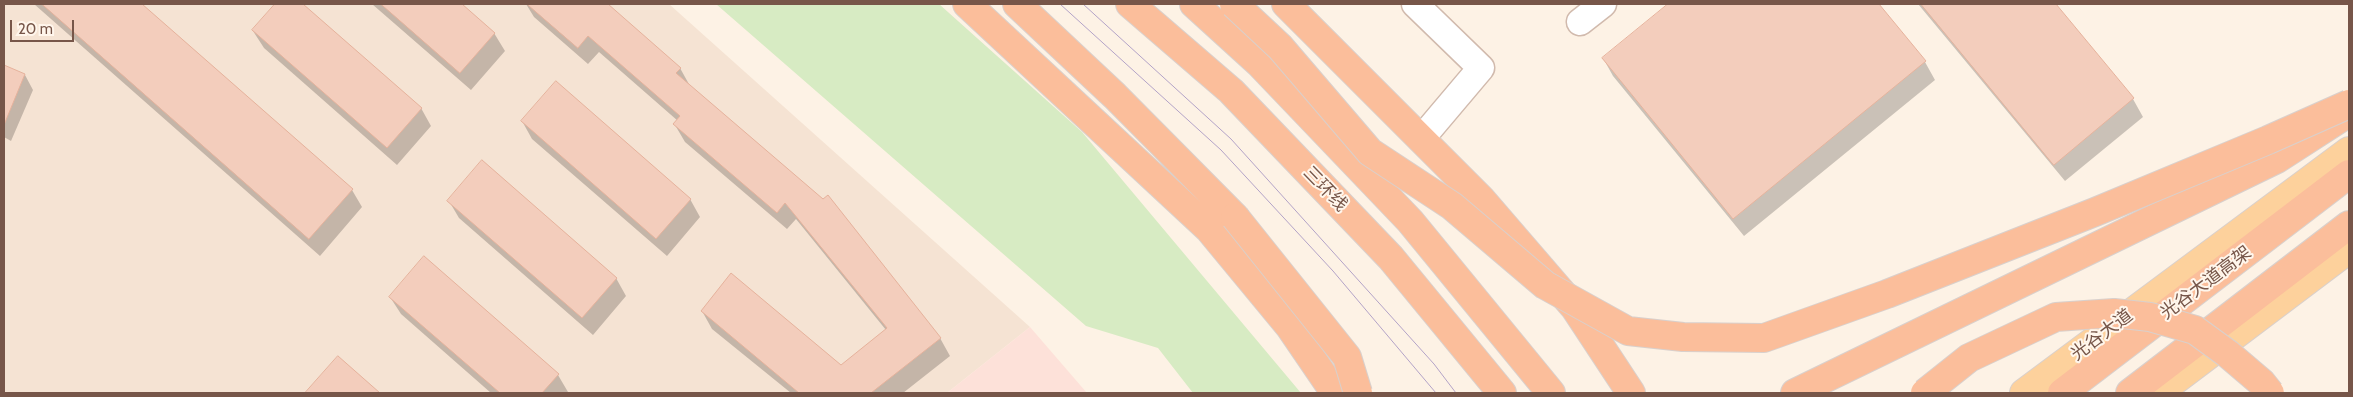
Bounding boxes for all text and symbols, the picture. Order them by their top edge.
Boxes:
scale bar [12,10,76,42]
text: 20 m [18,20,53,38]
street label: 三环线 [1298,162,1352,216]
street label: 光谷大道高架 [2156,242,2256,324]
street label: 光谷大道 [2067,305,2137,365]

